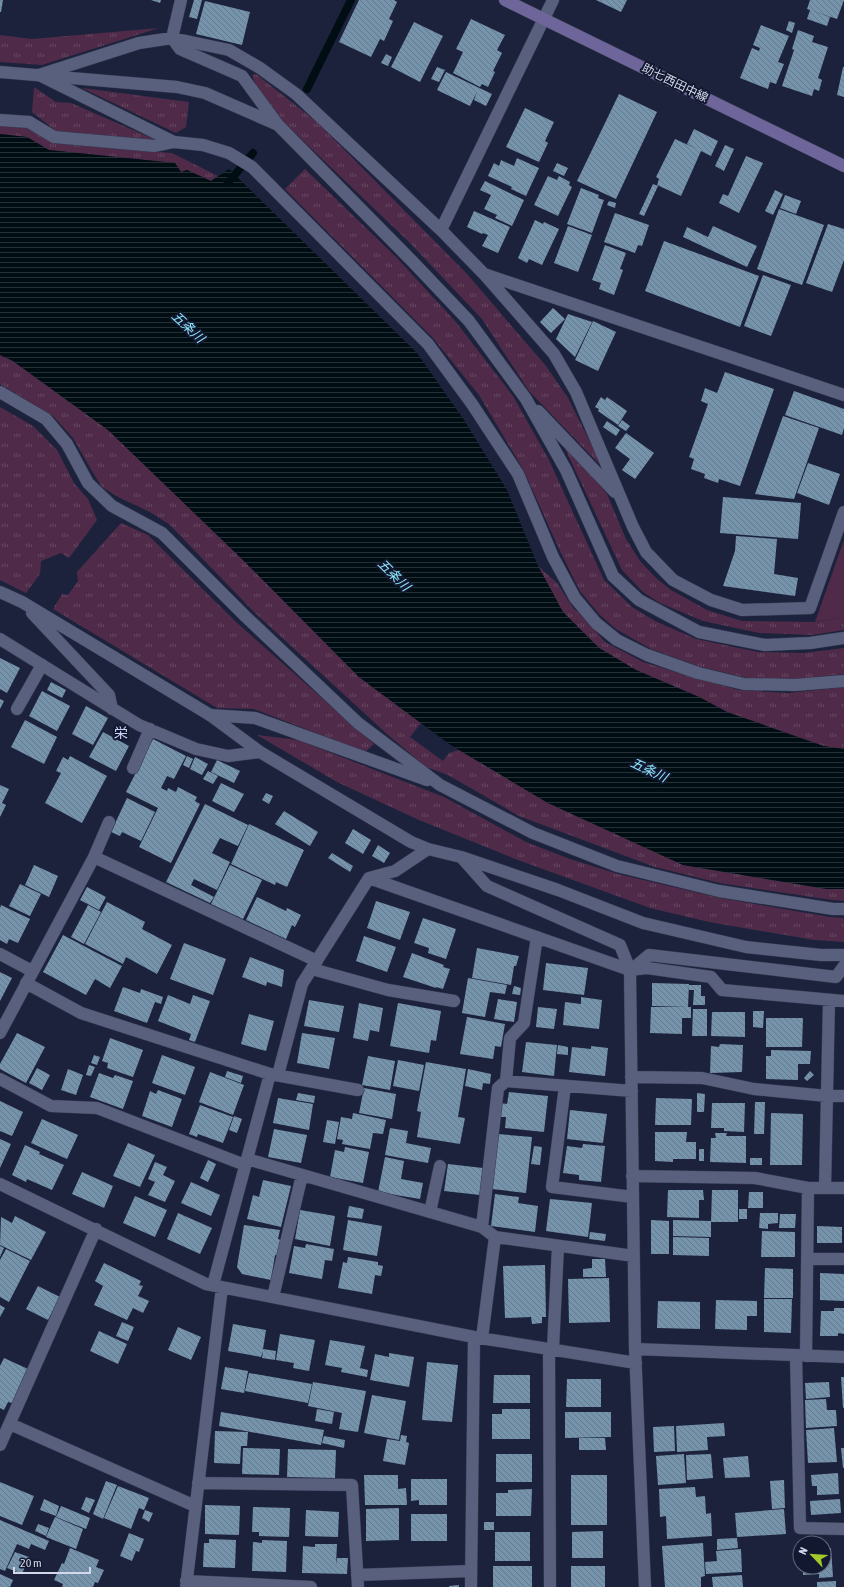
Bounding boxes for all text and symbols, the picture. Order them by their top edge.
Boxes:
street label: 助七西田中線 [640,61,710,105]
water label: 五条川 [169,308,209,347]
water label: 五条川 [375,556,415,596]
district label: 栄 [114,725,128,741]
water label: 五条川 [628,755,672,786]
north arrow [792,1535,832,1575]
text: N [796,1545,810,1556]
scale bar [14,1549,90,1575]
text: 20 m [20,1556,42,1570]

